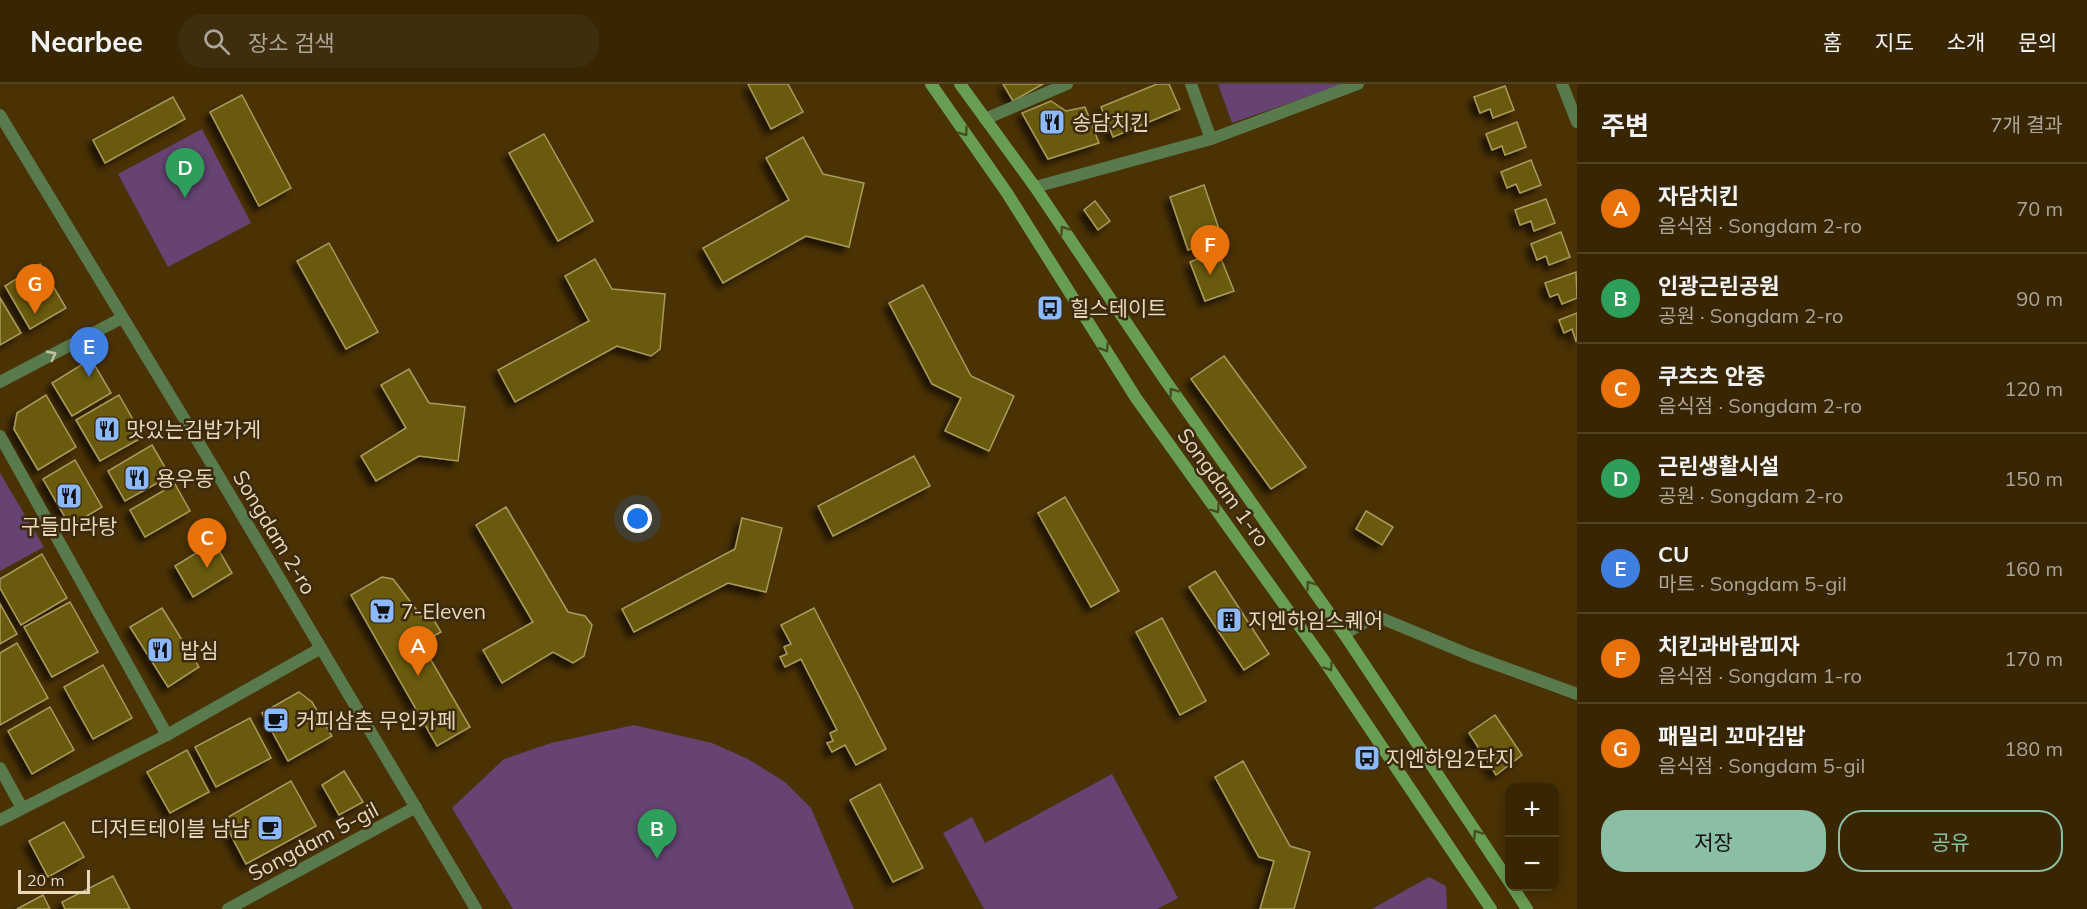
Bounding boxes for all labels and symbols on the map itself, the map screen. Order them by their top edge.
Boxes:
restaurant icon: 송담치킨 [1037,107,1067,137]
place label: 송담치킨 [1072,109,1149,135]
one-way arrow [957,125,968,136]
pin: D [166,148,204,198]
one-way arrow [1060,226,1071,237]
pin: F [1190,226,1230,275]
pin: G [15,264,54,314]
bus stop icon: 힐스테이트 [1035,293,1065,323]
place label: 힐스테이트 [1070,295,1167,321]
pin: E [70,328,109,377]
one-way arrow [1097,342,1108,353]
one-way arrow [46,350,57,362]
one-way arrow [1169,387,1180,398]
restaurant icon: 맛있는김밥가게 [92,414,122,444]
place label: 맛있는김밥가게 [126,416,261,442]
street label: Songdam 1-ro [1172,423,1276,551]
restaurant icon: 용우동 [122,463,152,493]
place label: 용우동 [156,465,214,491]
street label: Songdam 2-ro [228,465,322,599]
restaurant icon: 구들마라탕 [54,481,84,511]
one-way arrow [1209,502,1220,513]
your location [623,504,652,533]
place label: 구들마라탕 [21,513,117,539]
pin: C [188,518,226,568]
one-way arrow [1306,581,1317,592]
supermarket icon: 7-Eleven [367,596,397,626]
place label: 7-Eleven [401,598,486,624]
building icon: 지엔하임스퀘어 [1214,605,1244,635]
place label: 지엔하임스퀘어 [1248,607,1383,633]
pin: A [398,626,438,676]
restaurant icon: 밥심 [145,635,175,665]
place label: 밥심 [180,637,219,663]
one-way arrow [1322,661,1333,672]
cafe icon: 커피삼촌 무인카페 [261,705,291,735]
place label: 커피삼촌 무인카페 [296,707,456,733]
bus stop icon: 지엔하임2단지 [1352,743,1382,773]
place label: 지엔하임2단지 [1386,745,1515,771]
street label: Songdam 5-gil [243,796,383,886]
pin: B [638,810,676,859]
cafe icon: 디저트테이블 냠냠 [255,813,285,843]
place label: 디저트테이블 냠냠 [90,815,250,841]
one-way arrow [1473,830,1484,841]
scale bar [18,867,90,894]

